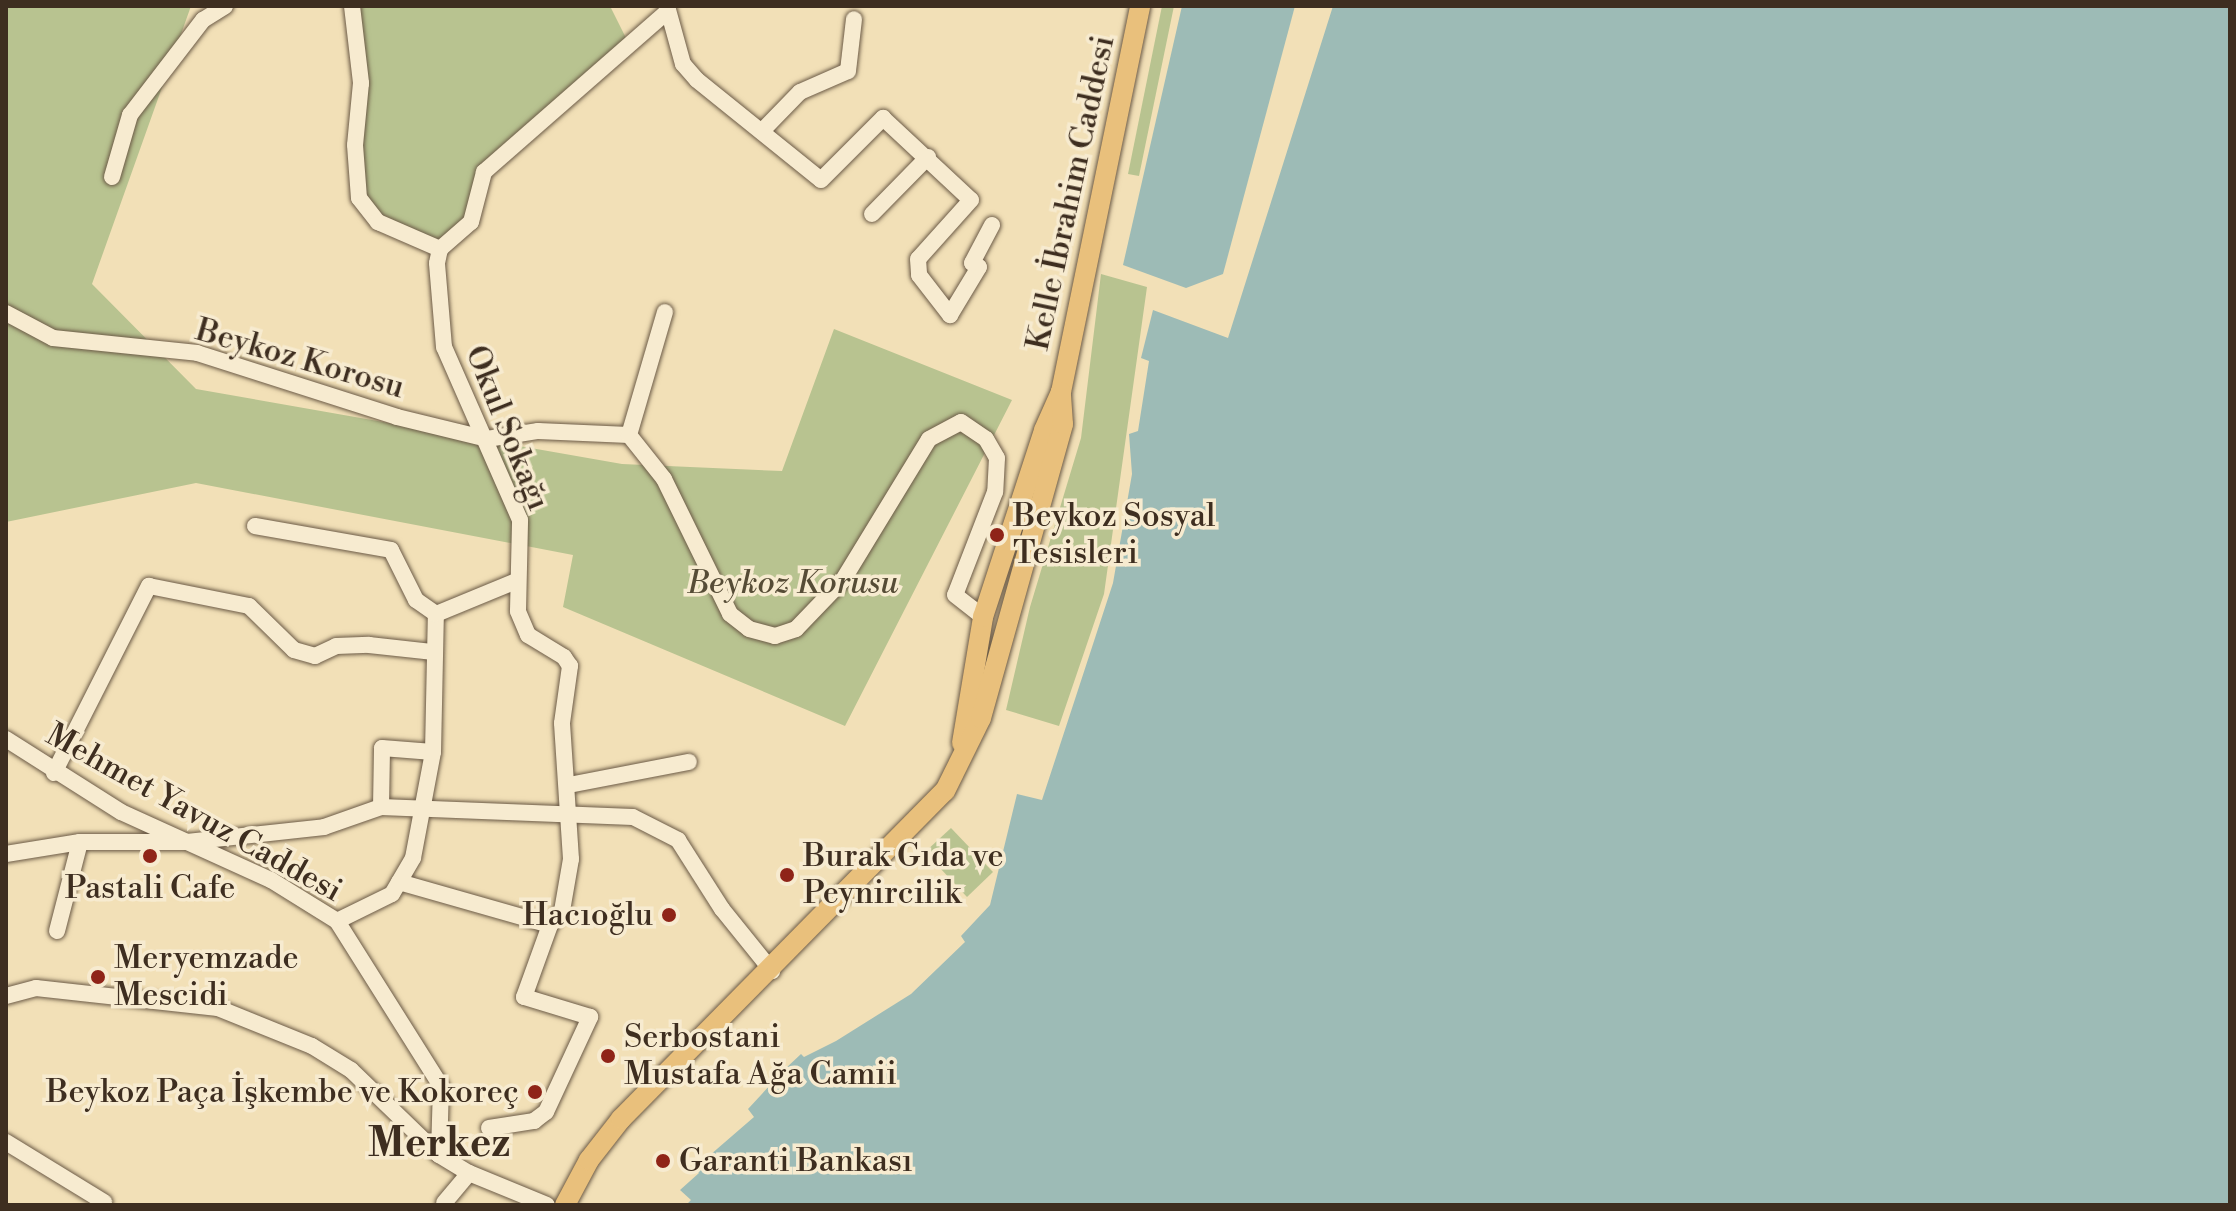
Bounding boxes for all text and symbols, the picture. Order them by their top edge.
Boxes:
street label: Kelle İbrahim Caddesi [1019,32,1123,354]
street label: Beykoz Korosu [191,311,409,407]
street label: Okul Sokağı [457,340,557,516]
place label: Beykoz Sosyal Tesisleri [1013,498,1215,573]
marker: Beykoz Sosyal Tesisleri [988,526,1006,544]
park label: Beykoz Korusu [687,564,899,602]
street label: Mehmet Yavuz Caddesi [39,716,349,910]
place label: Burak Gıda ve Peynircilik [803,838,1004,913]
marker: Pastali Cafe [141,847,159,865]
marker: Burak Gıda ve Peynircilik [778,866,796,884]
place label: Pastali Cafe [65,869,235,907]
place label: Hacıoğlu [522,896,653,934]
marker: Hacıoğlu [660,906,678,924]
place label: Meryemzade Mescidi [114,940,299,1015]
marker: Meryemzade Mescidi [89,968,107,986]
place label: Serbostani Mustafa Ağa Camii [624,1019,897,1094]
marker: Serbostani Mustafa Ağa Camii [599,1047,617,1065]
place label: Beykoz Paça İşkembe ve Kokoreç [46,1073,519,1111]
marker: Beykoz Paça İşkembe ve Kokoreç [526,1083,544,1101]
district label: Merkez [368,1120,510,1168]
place label: Garanti Bankası [679,1142,912,1180]
marker: Garanti Bankası [654,1152,672,1170]

